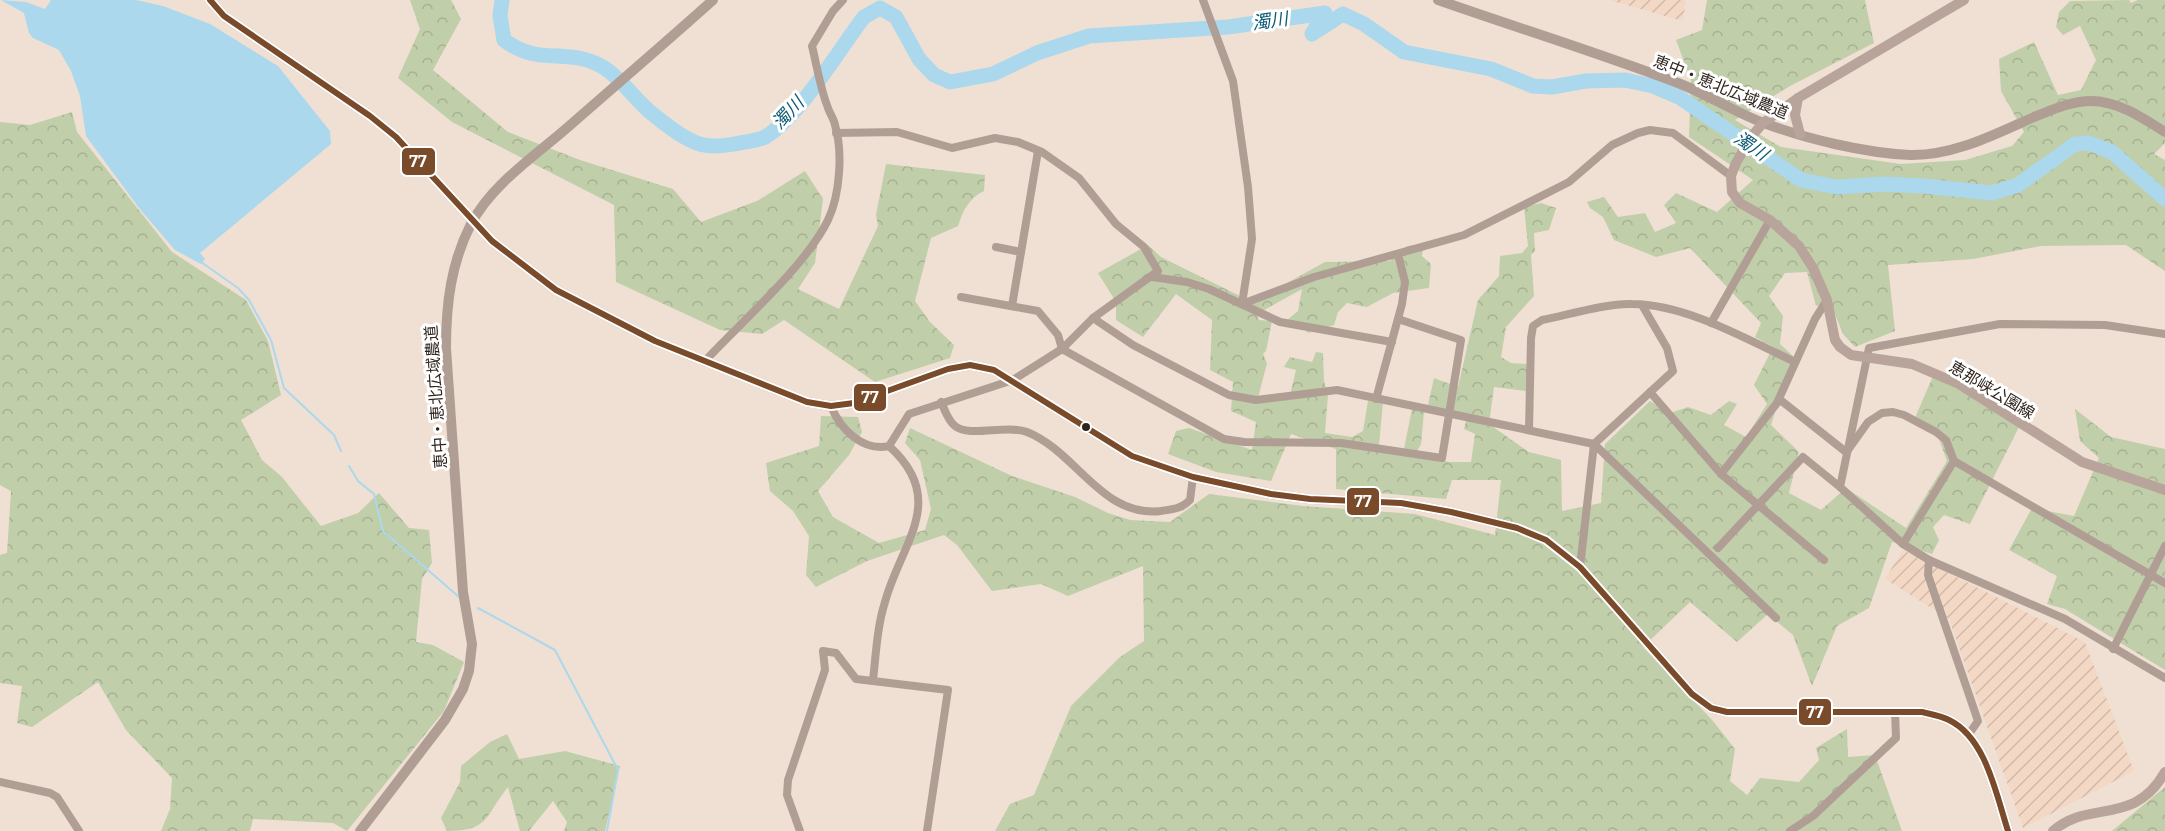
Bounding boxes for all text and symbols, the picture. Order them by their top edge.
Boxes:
water label: 濁川 [1251,7,1291,34]
street label: 恵中・恵北広域農道 [1651,51,1791,123]
water label: 濁川 [768,91,810,134]
water label: 濁川 [1730,127,1774,166]
line badge: 77 [401,147,436,176]
text: 77 [409,152,427,171]
street label: 恵中・恵北広域農道 [422,325,450,469]
street label: 恵那峡公園線 [1946,357,2038,423]
line badge: 77 [853,383,887,412]
text: 77 [861,388,879,407]
unlabelled marker [1080,421,1092,433]
line badge: 77 [1346,487,1380,516]
text: 77 [1354,492,1372,511]
line badge: 77 [1798,698,1832,726]
text: 77 [1806,703,1824,722]

